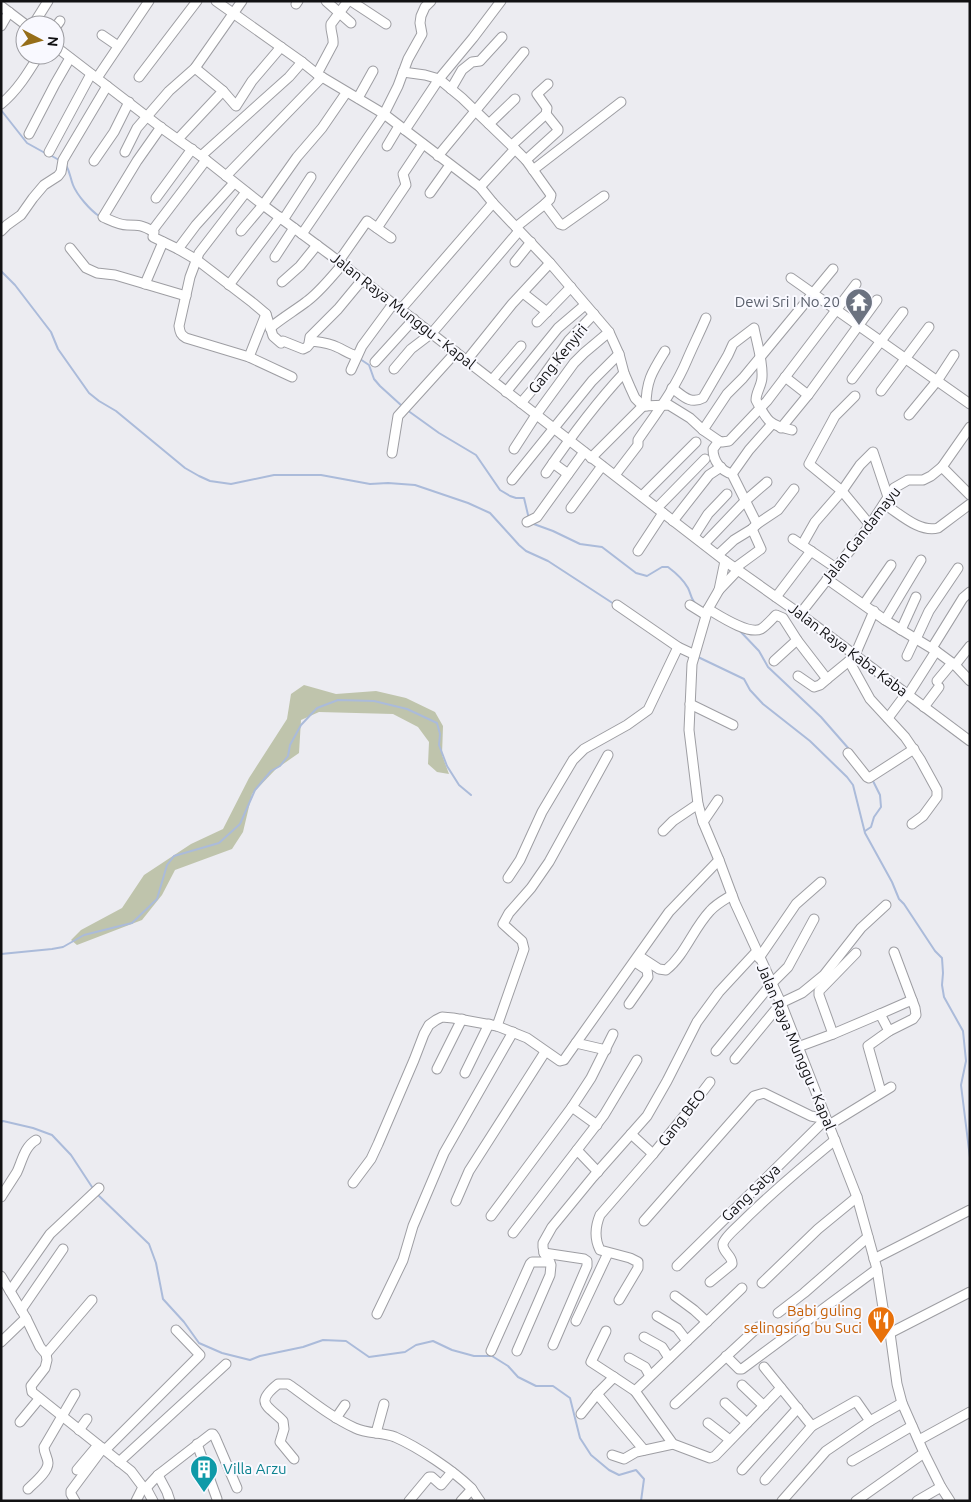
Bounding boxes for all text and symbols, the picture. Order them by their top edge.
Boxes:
north arrow [15,15,65,65]
text: N [44,35,61,47]
street label: Jalan Raya Munggu - Kapal [328,249,479,372]
temple icon: Dewi Sri I No 20 [844,287,874,326]
place label: Dewi Sri I No 20 [735,293,840,310]
street label: Gang Kenyiri [525,321,591,397]
street label: Jalan Gandamayu [818,483,904,586]
street label: Jalan Raya Kaba Kaba [786,599,911,700]
street label: Jalan Raya Munggu - Kapal [754,961,839,1132]
street label: Gang BEO [654,1086,709,1150]
street label: Gang Satya [718,1161,783,1225]
place label: Babi guling selingsing bu Suci [744,1302,862,1336]
restaurant icon: Babi guling selingsing bu Suci [866,1305,896,1344]
building icon: Villa Arzu [189,1454,219,1493]
place label: Villa Arzu [223,1460,287,1477]

